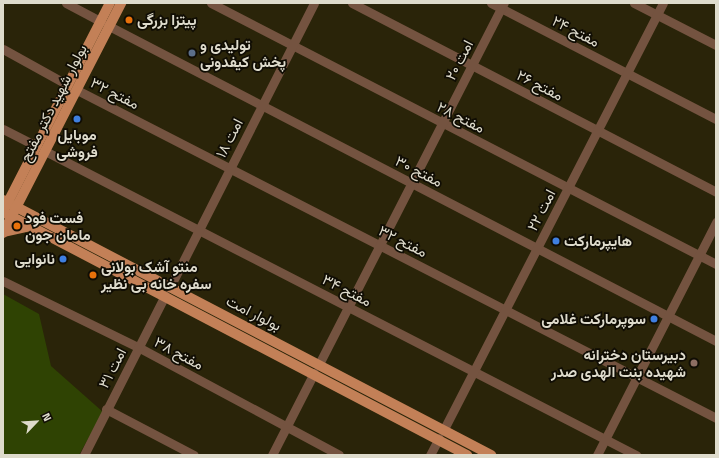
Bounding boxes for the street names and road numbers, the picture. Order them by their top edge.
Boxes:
street label: مفتح ۲۴ [549,11,603,51]
street label: امت ۲۰ [441,37,477,83]
street label: بولوار شهید دکتر مفتح [16,41,90,165]
street label: مفتح ۲۶ [514,66,566,104]
street label: مفتح ۳۲ [88,73,142,113]
street label: مفتح ۲۸ [434,97,488,137]
street label: امت ۱۸ [211,115,247,161]
street label: مفتح ۳۰ [392,151,446,191]
street label: امت ۲۲ [523,186,559,234]
street label: مفتح ۳۲ [376,221,430,261]
street label: مفتح ۳۴ [319,270,375,310]
street label: بولوار امت [223,291,285,335]
street label: مفتح ۳۸ [151,333,207,373]
street label: امت ۳۱ [94,345,130,391]

